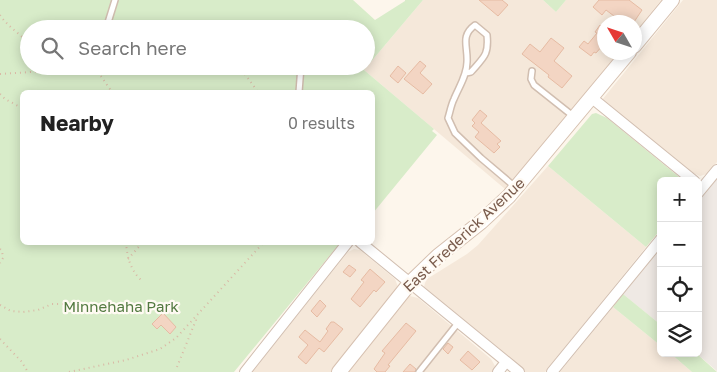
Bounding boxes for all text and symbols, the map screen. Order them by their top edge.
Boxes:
north arrow [597,15,642,60]
search box [20,20,375,75]
icon: search [38,34,66,62]
text: Search here [78,36,187,59]
text: Nearby [40,110,114,136]
text: 0 results [288,113,355,133]
street label: East Frederick Avenue [399,173,528,295]
map controls [657,177,702,357]
button: + [657,177,702,222]
button: − [657,222,702,267]
button: locate [657,267,702,312]
park label: Minnehaha Park [63,297,179,315]
button: layers [657,312,702,357]

